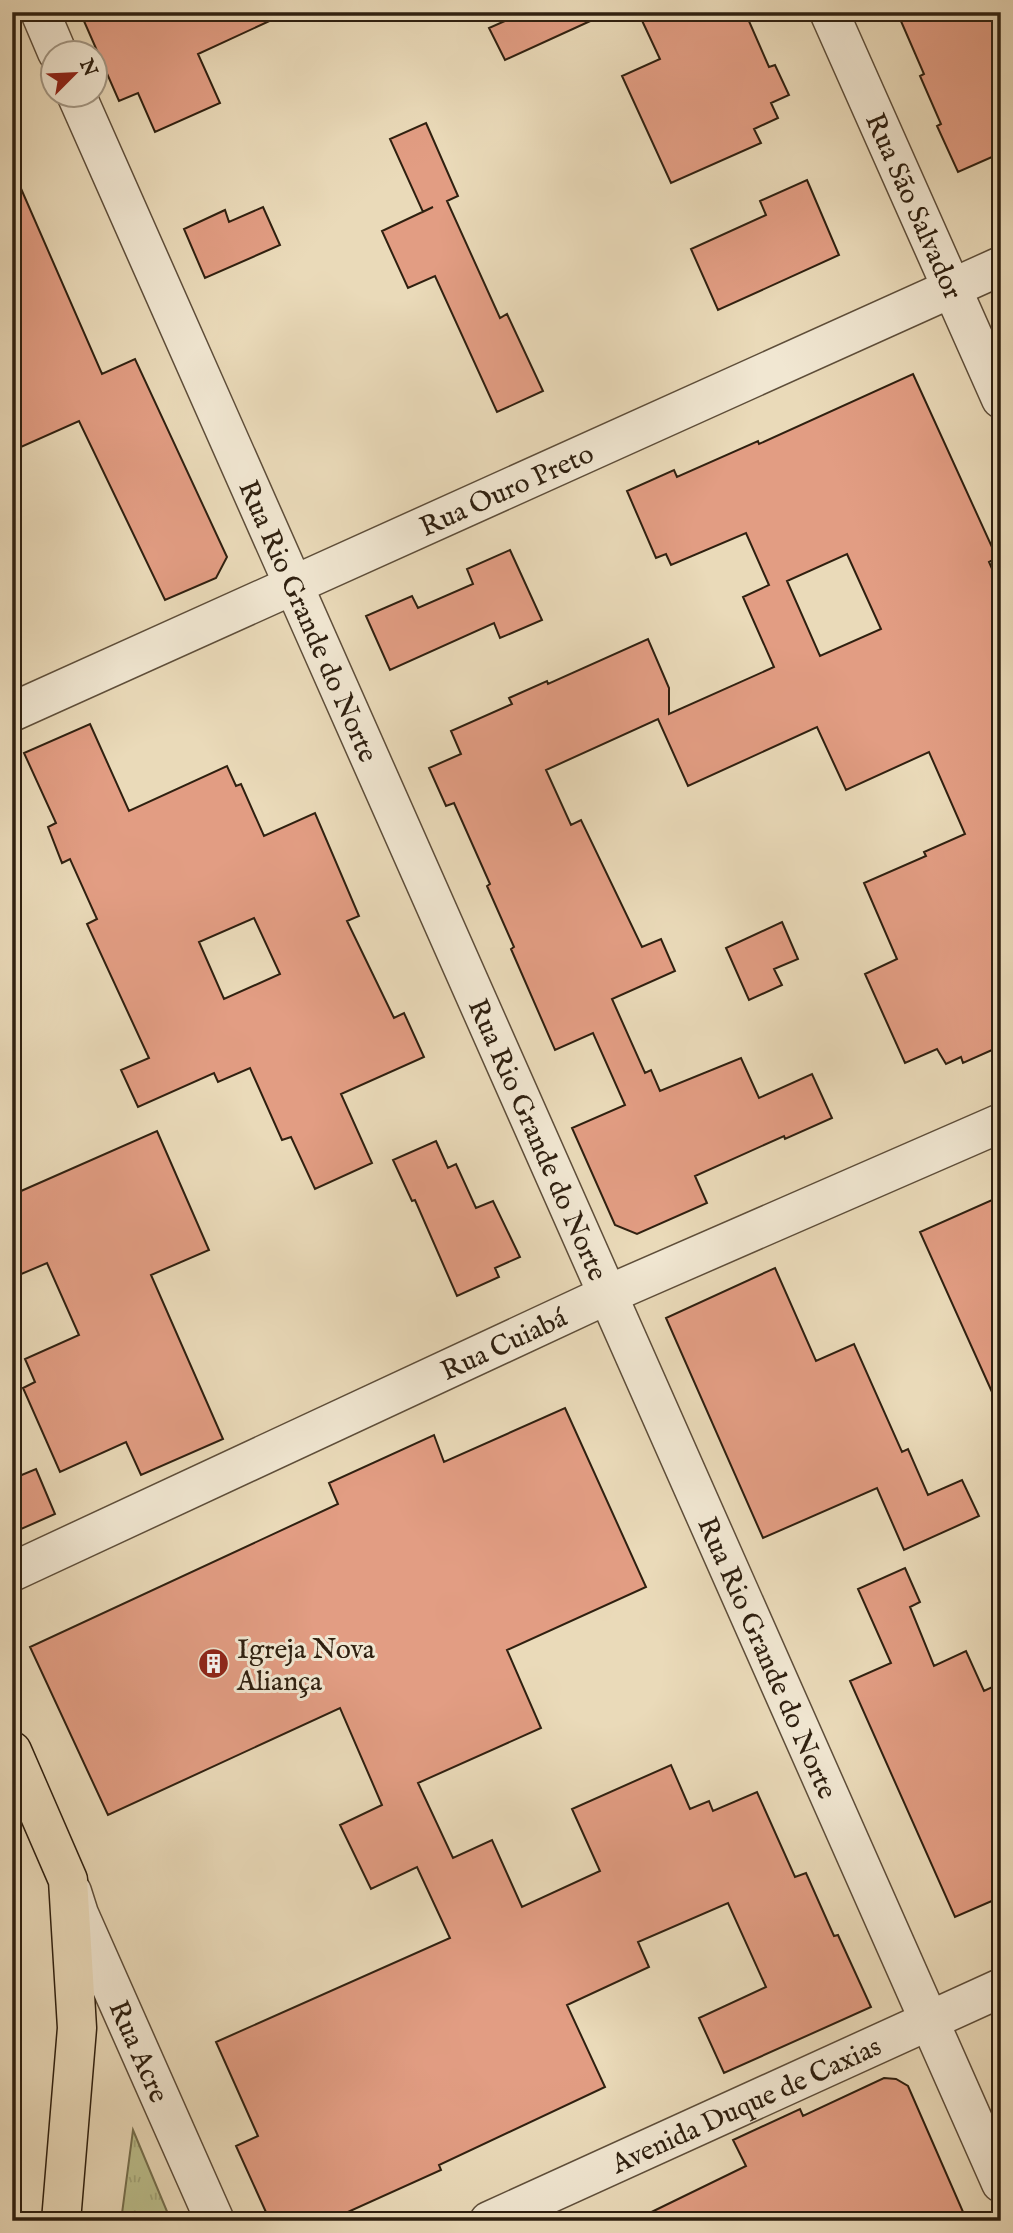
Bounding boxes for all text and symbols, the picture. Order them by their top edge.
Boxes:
north arrow [38,38,108,108]
text: N [73,55,102,81]
street label: Rua São Salvador [856,108,969,305]
street label: Rua Ouro Preto [415,437,600,546]
street label: Rua Rio Grande do Norte [229,475,385,768]
street label: Rua Rio Grande do Norte [459,994,614,1287]
street label: Rua Cuiabá [436,1301,574,1390]
street label: Rua Rio Grande do Norte [688,1512,844,1805]
place label: Igreja Nova Aliança [236,1633,376,1700]
building icon: Igreja Nova Aliança [197,1647,231,1681]
street label: Rua Acre [100,1996,175,2109]
street label: Avenida Duque de Caxias [605,2030,887,2183]

